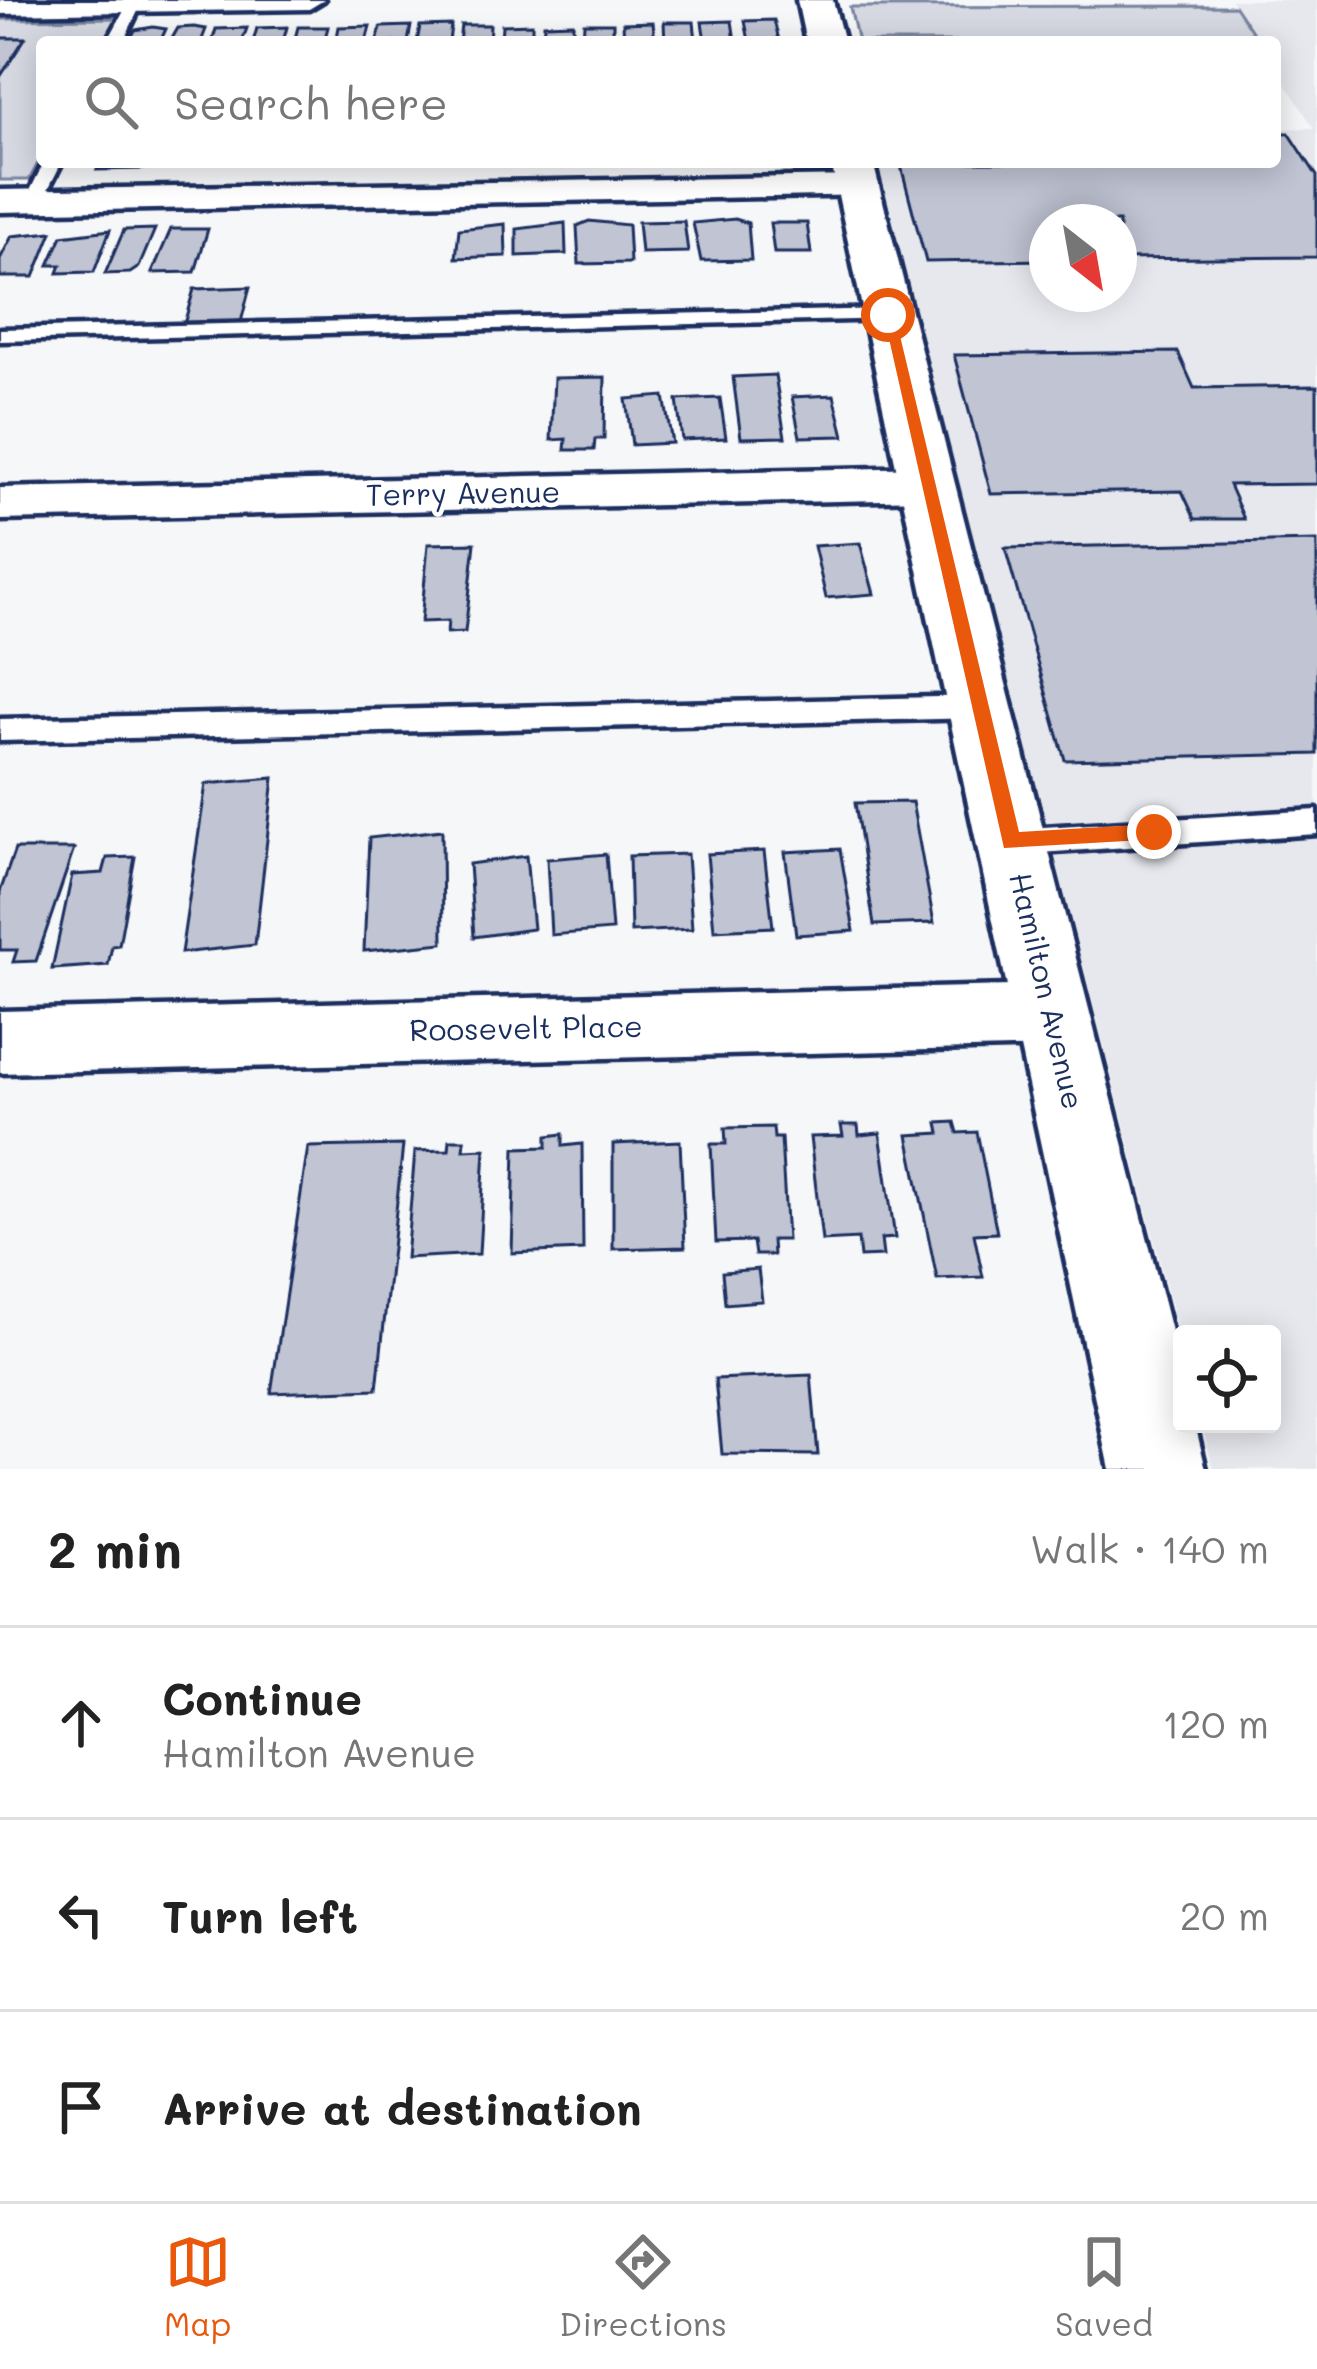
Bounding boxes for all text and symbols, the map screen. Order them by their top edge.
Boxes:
search box [36,36,1281,168]
icon: search [78,69,144,135]
text: Search here [174,73,448,131]
north arrow [1029,204,1137,312]
route start [861,288,915,342]
street label: Terry Avenue [365,470,561,514]
route end [1127,805,1181,859]
street label: Hamilton Avenue [1001,868,1095,1113]
street label: Roosevelt Place [409,1005,643,1049]
map controls [1173,1325,1281,1433]
button: locate [1173,1325,1281,1433]
text: 2 min [48,1514,182,1581]
text: Walk · 140 m [1030,1522,1269,1573]
text: Continue [162,1668,362,1726]
icon: ahead [48,1690,114,1756]
text: 120 m [1162,1697,1269,1748]
text: Hamilton Avenue [162,1726,476,1777]
icon: left [48,1882,114,1948]
text: Turn left [162,1886,358,1944]
text: 20 m [1180,1889,1269,1940]
icon: arrive [48,2074,114,2140]
text: Arrive at destination [162,2078,642,2136]
tab: Map [164,2229,231,2344]
tab: Directions [559,2229,727,2344]
tab: Saved [1055,2229,1153,2344]

